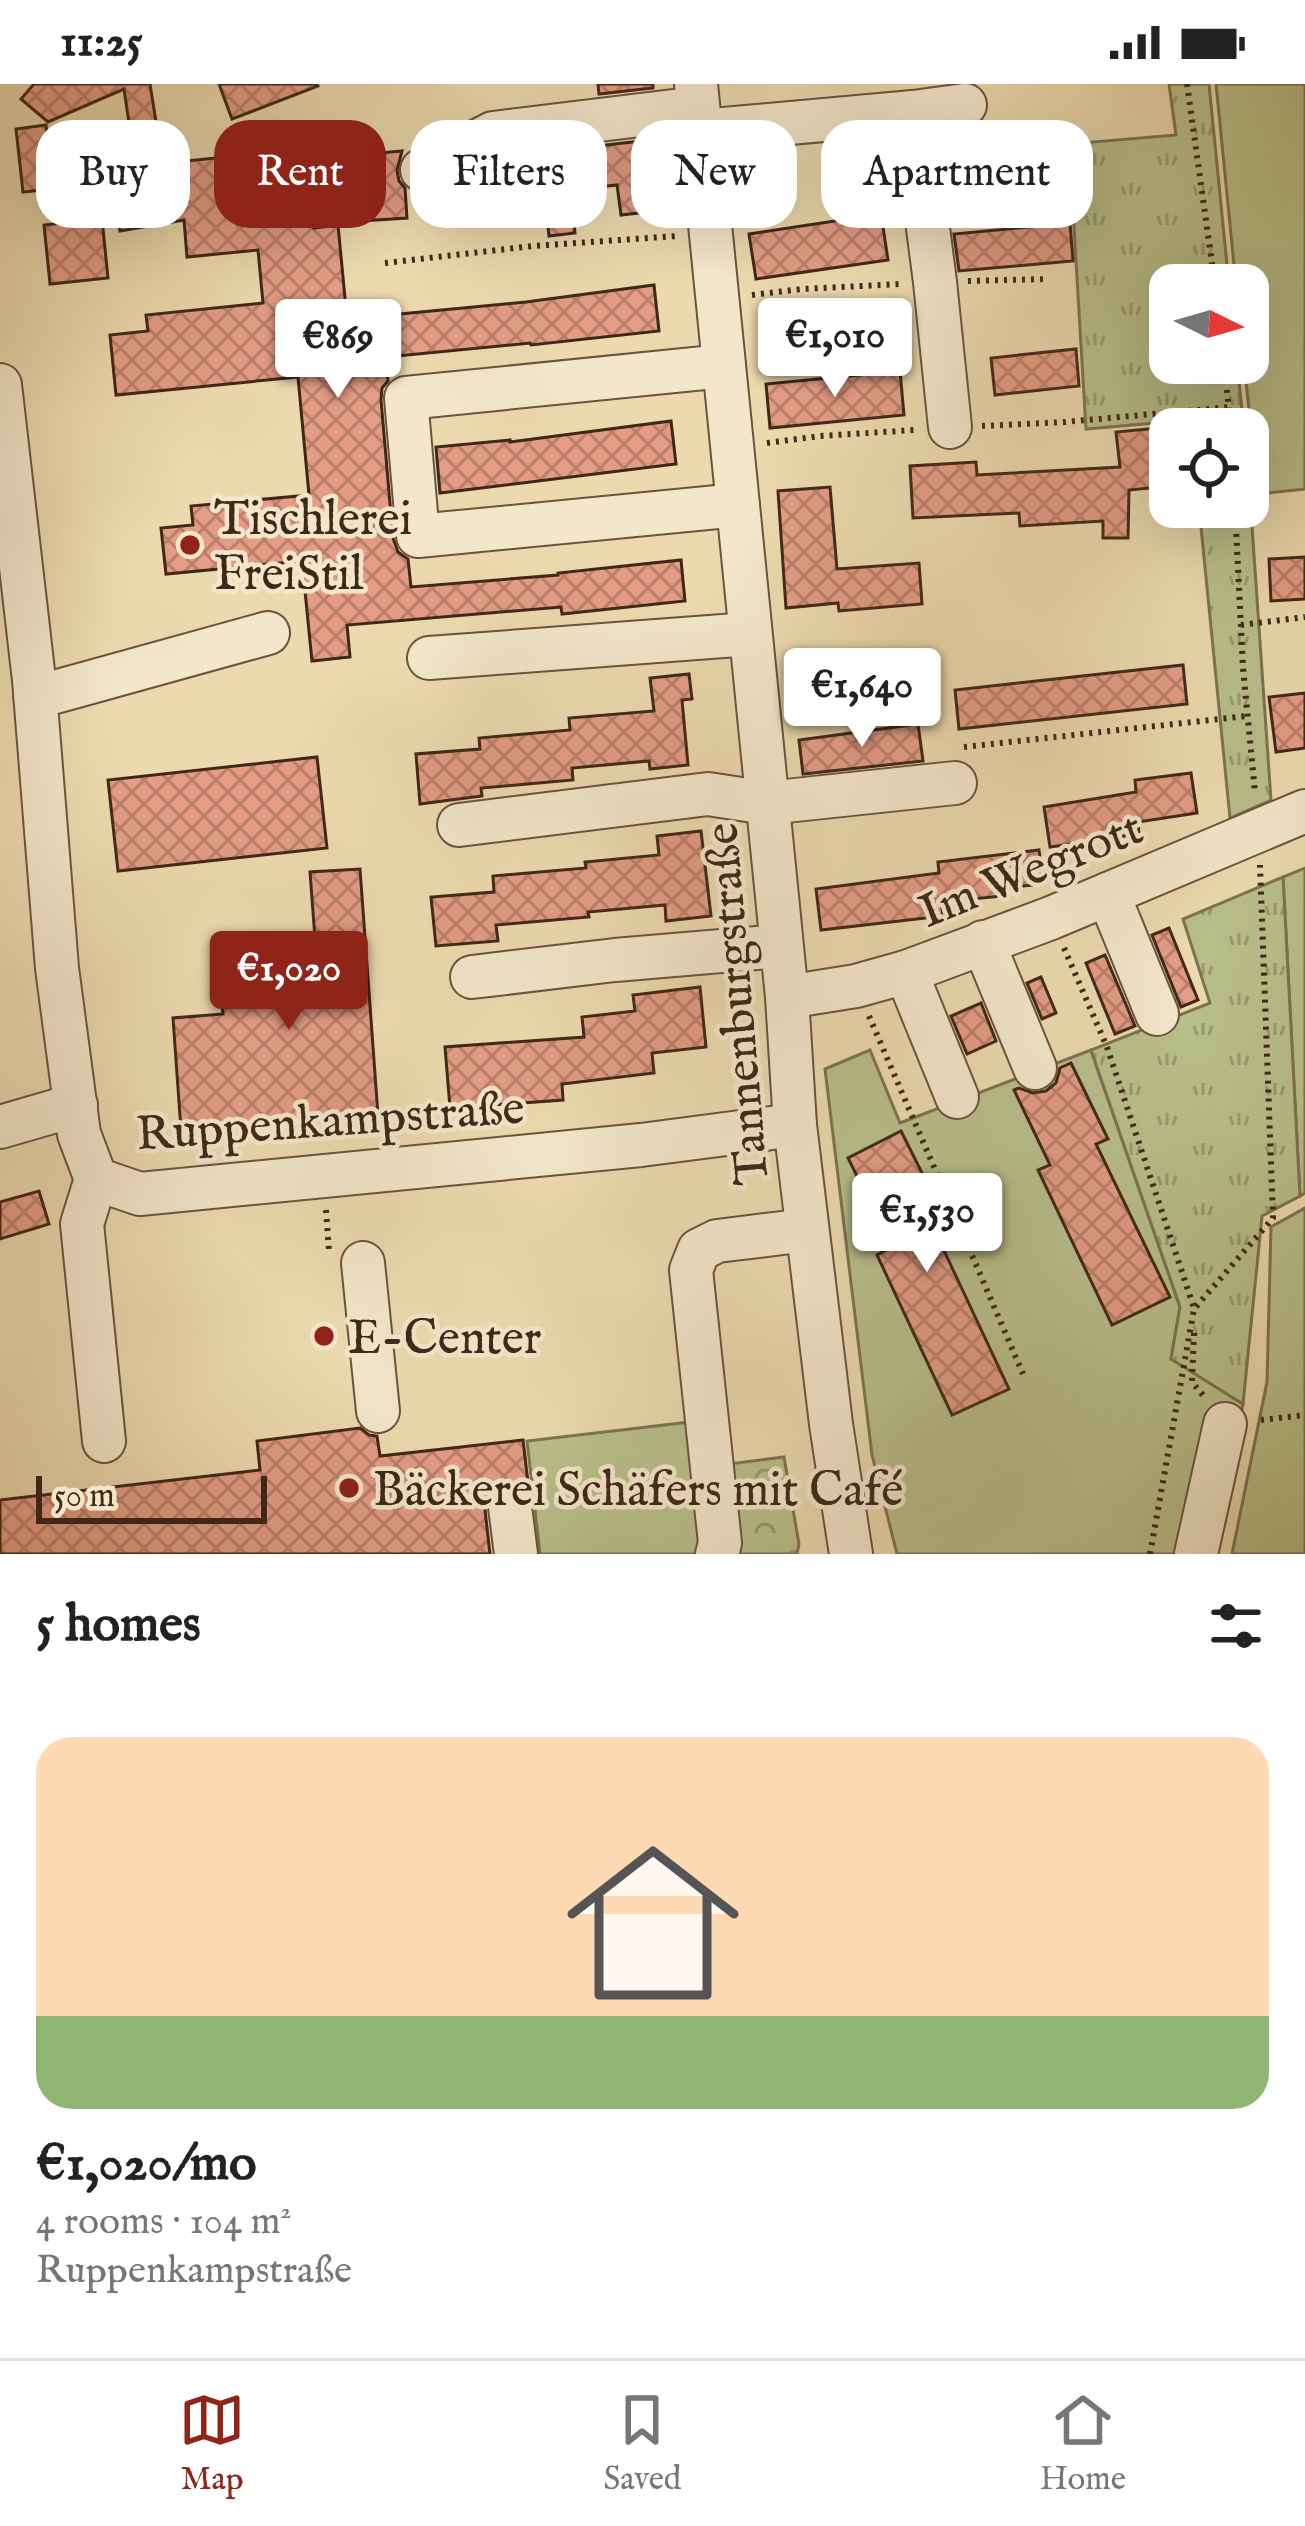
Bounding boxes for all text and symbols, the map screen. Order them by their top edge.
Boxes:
text: 11:25 [60,14,143,71]
chip: Buy [36,120,190,228]
chip: Rent [214,120,386,228]
chip: Filters [410,120,607,228]
chip: New [631,120,797,228]
chip: Apartment [821,120,1093,228]
north arrow [1149,264,1269,384]
map controls [1149,264,1269,528]
pin: €1,010 [737,298,933,400]
pin: €869 [267,299,409,401]
text: €1,010 [785,312,885,361]
text: €869 [302,313,374,362]
button: locate [1149,408,1269,528]
place label: Tischlerei FreiStil [214,491,412,606]
marker: Tischlerei FreiStil [177,532,203,558]
pin: €1,640 [764,648,960,750]
text: €1,640 [811,662,913,711]
street label: Im Wegrott [911,800,1152,944]
street label: Tannenburgstraße [693,820,785,1187]
pin: €1,020 [191,931,387,1033]
text: €1,020 [237,945,341,994]
street label: Ruppenkampstraße [134,1080,526,1166]
pin: €1,530 [829,1173,1025,1275]
text: €1,530 [879,1187,975,1236]
place label: E-Center [348,1310,541,1370]
marker: E-Center [311,1323,337,1349]
place label: Bäckerei Schäfers mit Café [373,1462,903,1522]
scale bar [36,1470,267,1523]
marker: Bäckerei Schäfers mit Café [336,1475,362,1501]
text: 50 m [54,1476,115,1518]
icon: filters [1203,1593,1269,1659]
text: 5 homes [36,1594,201,1659]
icon: home [545,1815,761,2031]
text: €1,020/mo [36,2133,257,2198]
text: 4 rooms · 104 m² [36,2198,292,2247]
text: Ruppenkampstraße [36,2247,352,2296]
tab: Map [179,2387,245,2501]
tab: Saved [603,2387,681,2501]
tab: Home [1040,2387,1126,2501]

